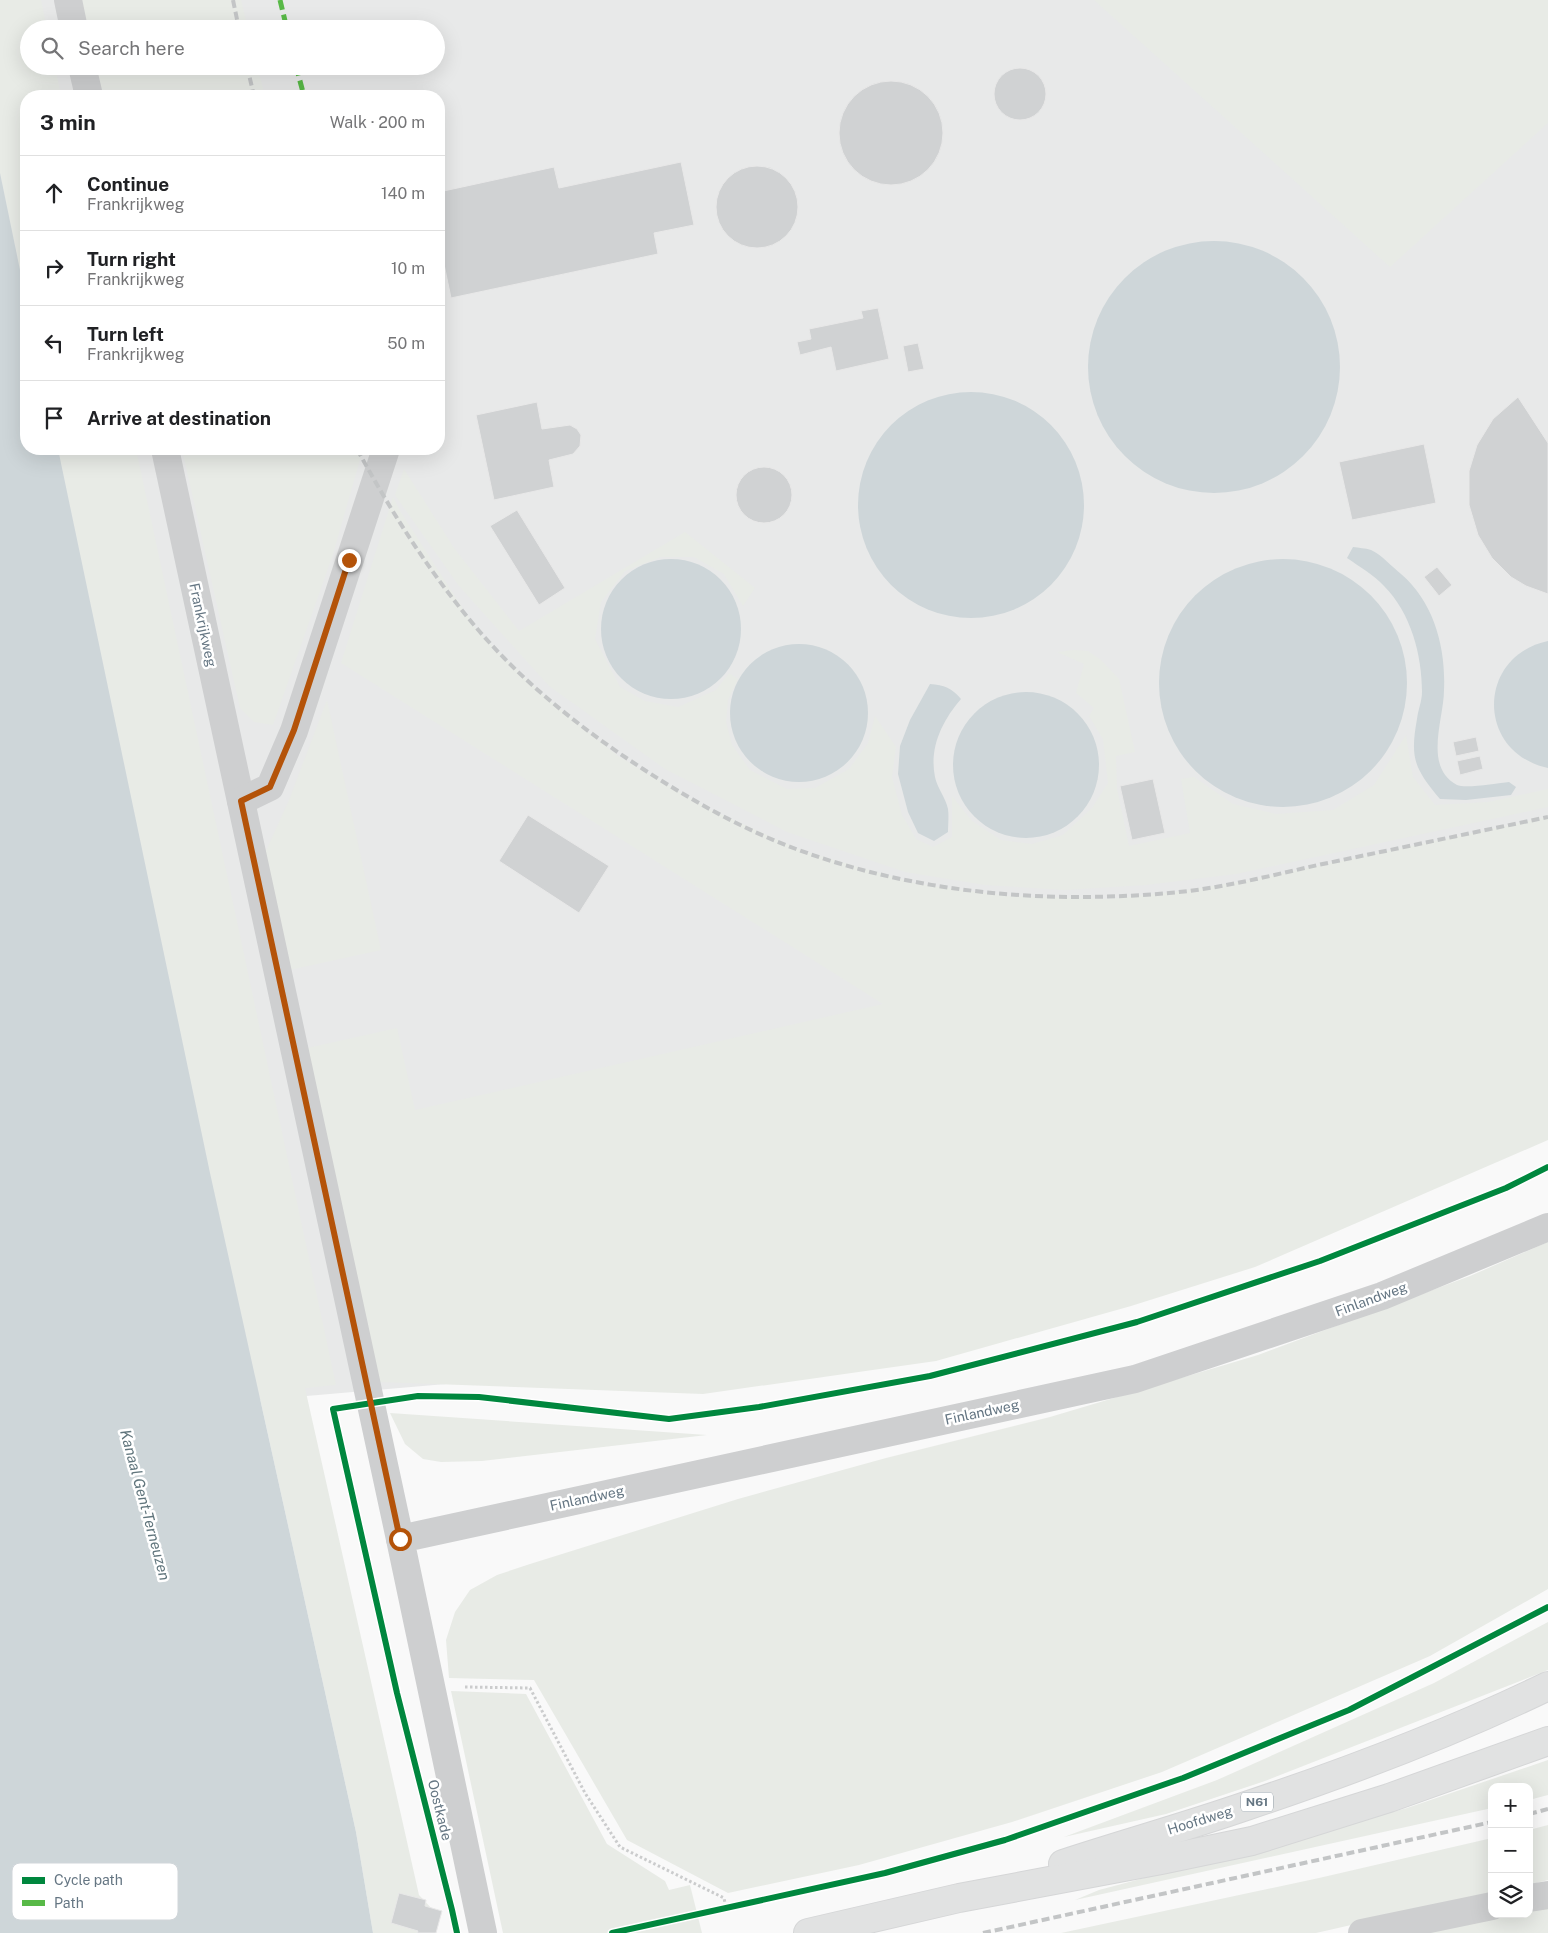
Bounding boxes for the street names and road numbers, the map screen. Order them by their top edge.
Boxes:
street label: Frankrijkweg [186,582,220,669]
street label: Finlandweg [1333,1278,1410,1319]
street label: Finlandweg [943,1396,1021,1428]
street label: Finlandweg [548,1482,626,1514]
street label: Oostkade [425,1778,455,1842]
road number: N61 [1241,1792,1273,1811]
street label: Hoofdweg [1165,1802,1235,1837]

